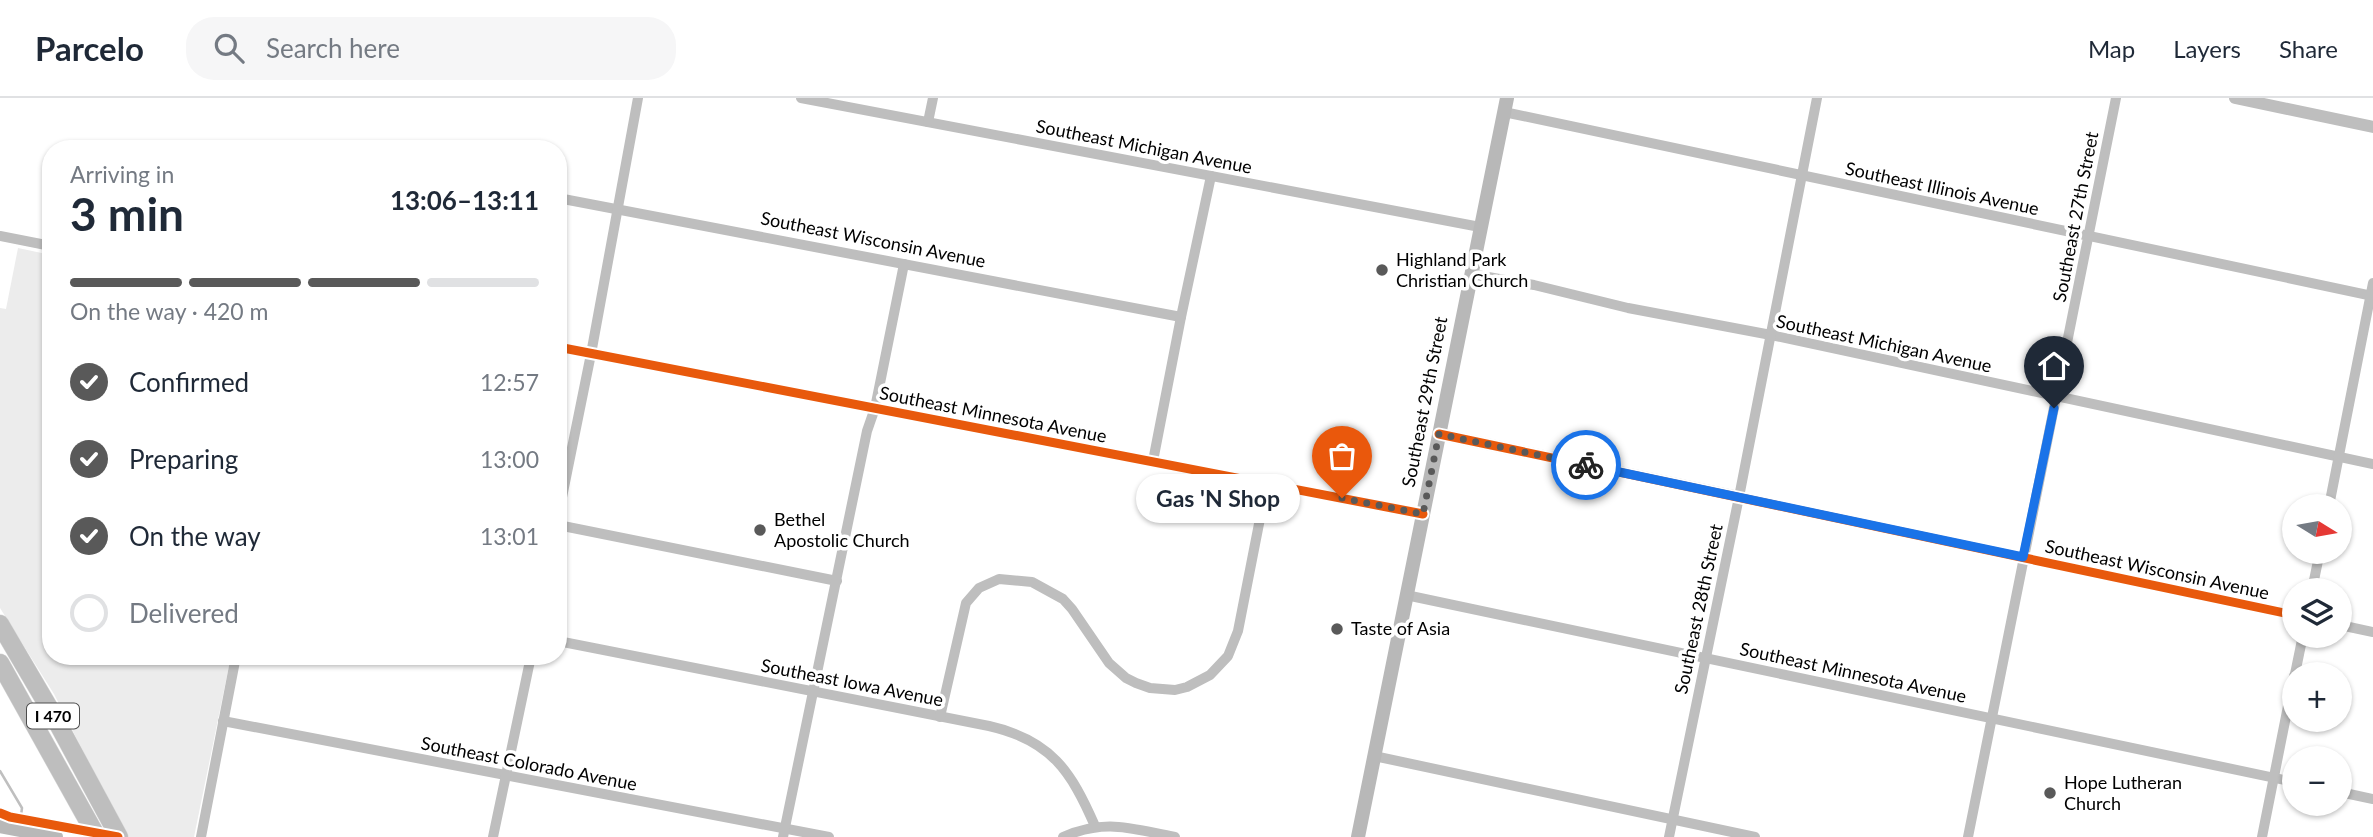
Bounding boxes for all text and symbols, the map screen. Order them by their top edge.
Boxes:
search box [186,17,676,80]
text: Parcelo [35,28,144,68]
icon: search [210,29,248,67]
text: Search here [266,32,400,64]
text: Map [2088,34,2135,63]
text: Layers [2173,34,2241,63]
text: Share [2279,34,2338,63]
street label: Southeast Michigan Avenue [1034,114,1254,178]
street label: Southeast 27th Street [2048,129,2102,304]
street label: Southeast Illinois Avenue [1843,157,2041,219]
text: Arriving in [70,160,174,188]
text: 13:06–13:11 [390,184,539,216]
text: 3 min [70,186,184,241]
street label: Southeast Wisconsin Avenue [759,206,988,272]
place label: Highland Park Christian Church [1396,248,1528,291]
marker: Highland Park Christian Church [1374,262,1390,278]
text: On the way · 420 m [70,297,269,325]
street label: Southeast Michigan Avenue [1775,309,1994,377]
street label: Southeast 29th Street [1397,314,1451,489]
pin [2024,336,2084,408]
icon: home [2035,347,2073,385]
icon: check [70,363,108,401]
text: Confirmed [129,366,249,398]
text: 12:57 [480,368,539,396]
street label: Southeast Minnesota Avenue [878,381,1109,447]
pin [1312,426,1372,498]
courier [1551,430,1621,500]
icon: bag [1323,437,1361,475]
icon: check [70,440,108,478]
text: Preparing [129,443,238,475]
text: 13:00 [480,445,539,473]
icon: bike [1567,446,1605,484]
callout: Gas 'N Shop [1136,474,1300,522]
text: Gas 'N Shop [1156,484,1280,512]
north arrow [2282,494,2352,564]
map controls [2282,494,2352,816]
place label: Bethel Apostolic Church [774,508,910,551]
icon: check [70,517,108,555]
text: On the way [129,520,261,552]
street label: Southeast 28th Street [1669,521,1727,696]
text: 13:01 [480,522,539,550]
marker: Bethel Apostolic Church [752,522,768,538]
street label: Southeast Wisconsin Avenue [2043,534,2271,604]
button: layers [2282,578,2352,648]
text: Delivered [129,597,239,629]
place label: Taste of Asia [1351,617,1450,639]
marker: Taste of Asia [1329,621,1345,637]
street label: Southeast Minnesota Avenue [1738,637,1969,707]
street label: Southeast Iowa Avenue [759,654,945,710]
button: + [2282,662,2352,732]
road number: I 470 [27,704,79,729]
street label: Southeast Colorado Avenue [419,731,639,795]
button: − [2282,746,2352,816]
place label: Hope Lutheran Church [2064,771,2182,814]
marker: Hope Lutheran Church [2042,785,2058,801]

